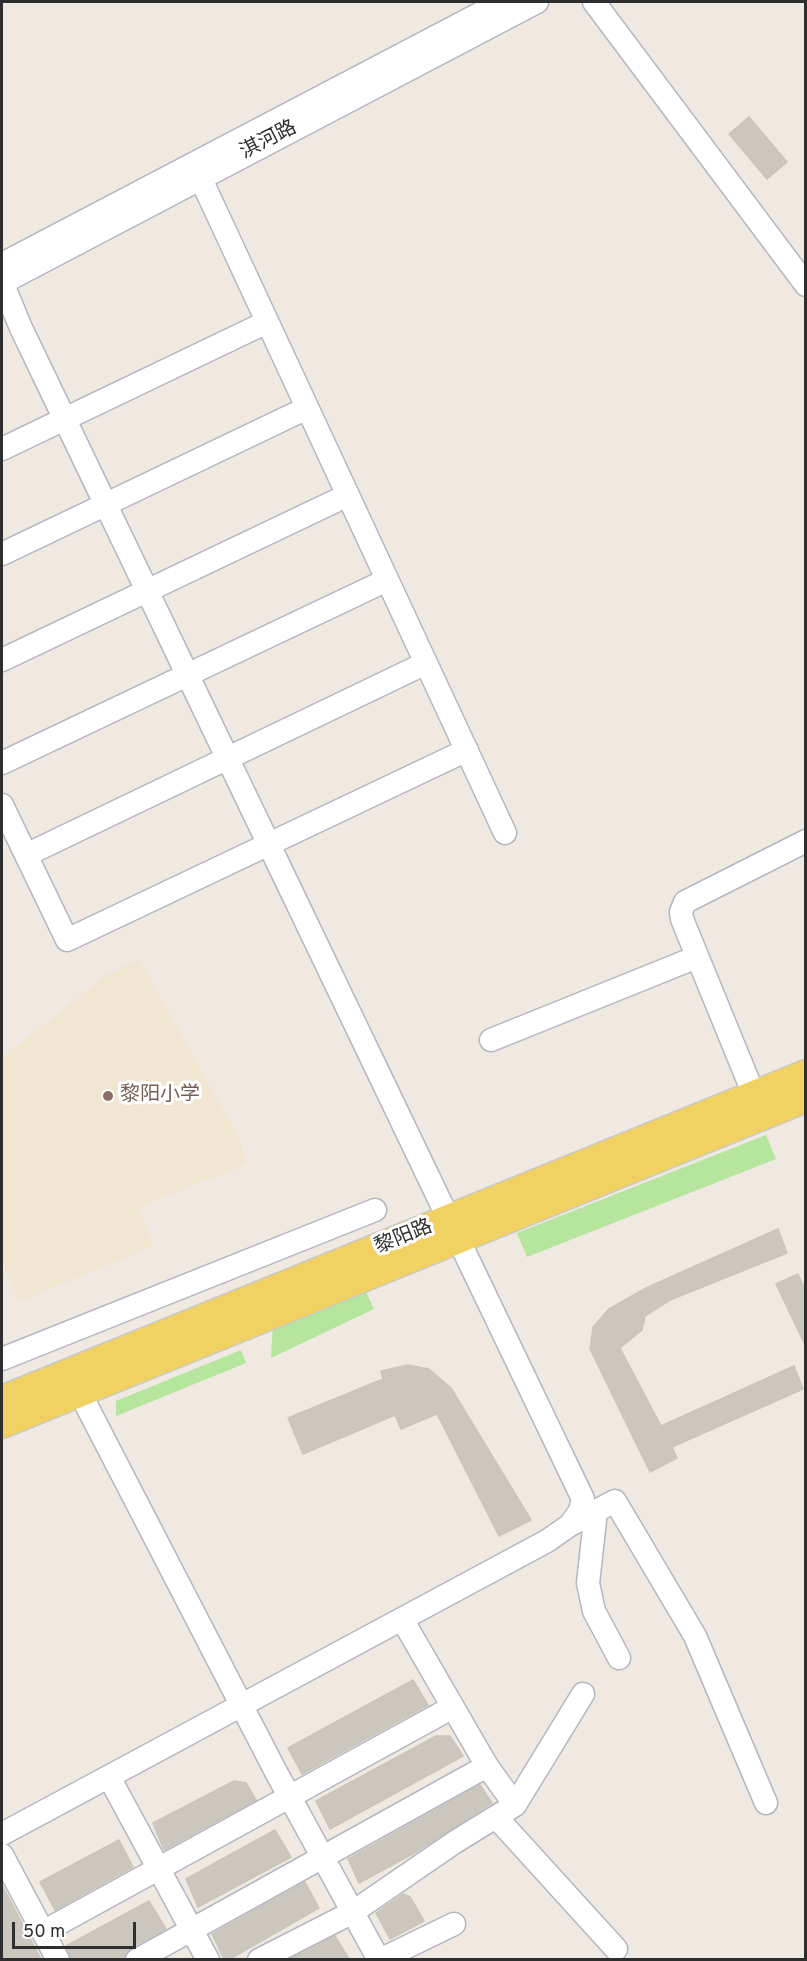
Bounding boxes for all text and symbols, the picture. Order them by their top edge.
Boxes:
street label: 淇河路 [237,117,301,165]
place label: 黎阳小学 [120,1084,200,1108]
marker: 黎阳小学 [101,1089,115,1103]
street label: 黎阳路 [372,1216,436,1260]
scale bar [15,1910,140,1948]
text: 50 m [23,1921,65,1944]

